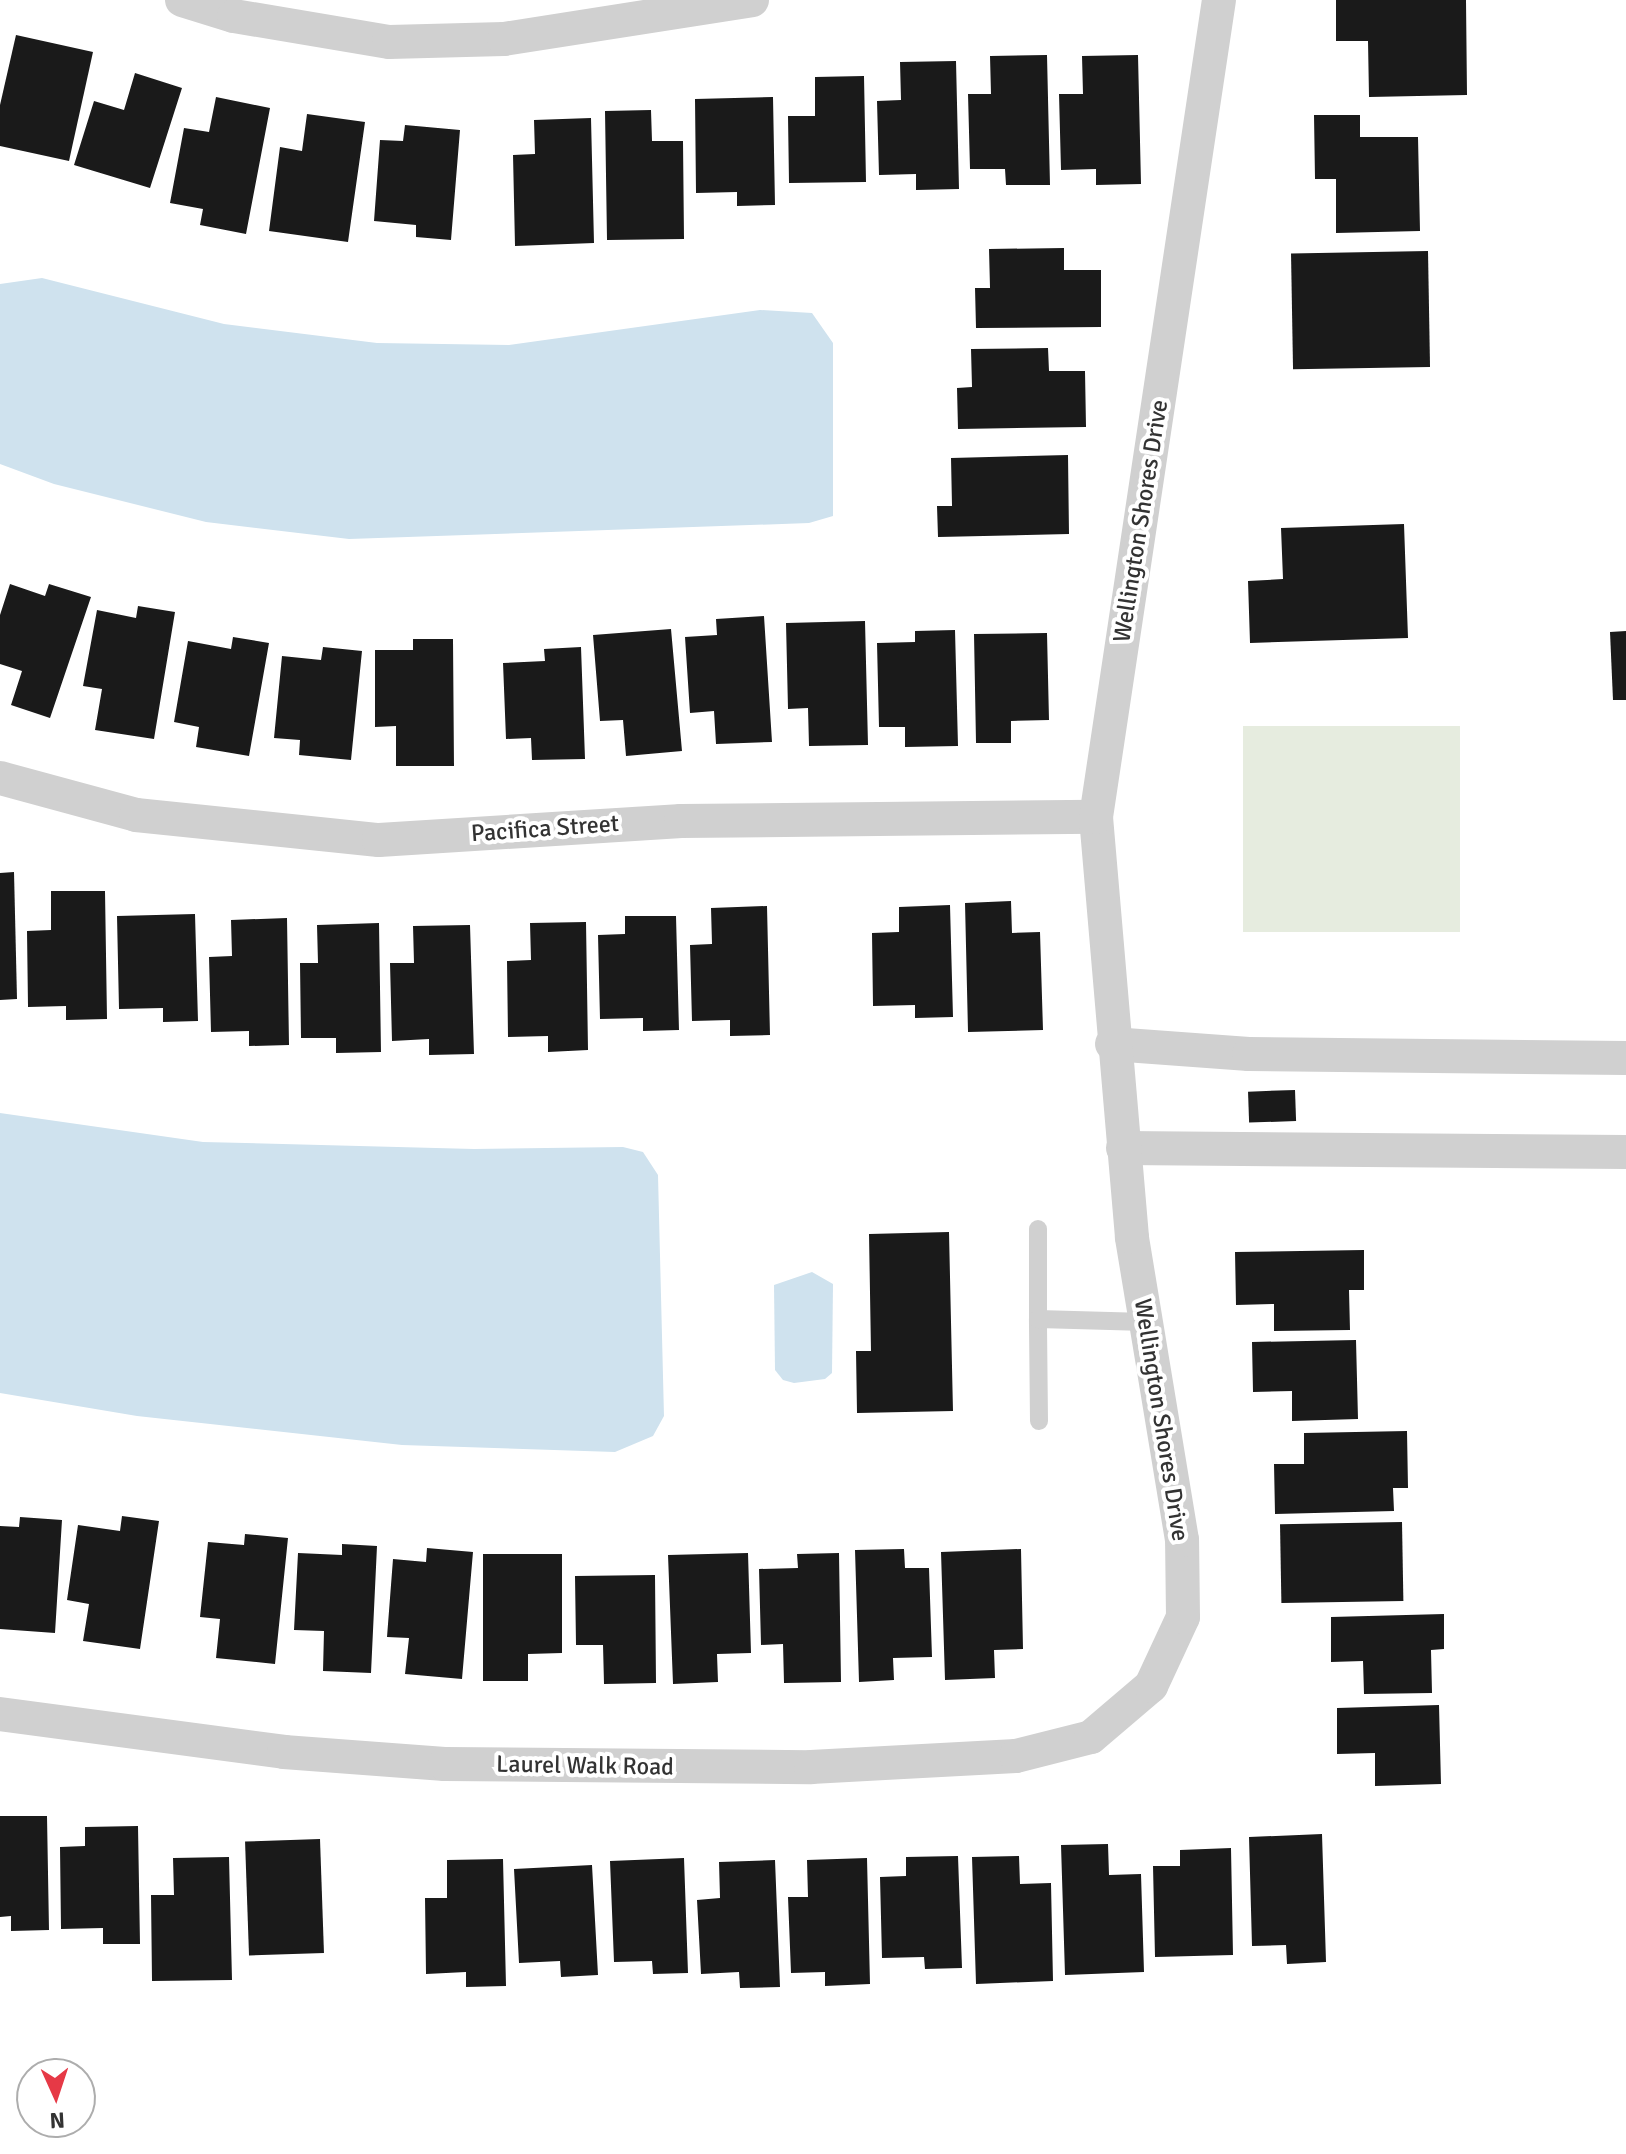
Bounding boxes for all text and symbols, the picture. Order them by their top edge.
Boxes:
street label: Wellington Shores Drive [1108,398,1174,644]
street label: Pacifica Street [470,809,620,849]
street label: Wellington Shores Drive [1128,1297,1194,1543]
street label: Laurel Walk Road [496,1750,674,1782]
north arrow [16,2058,96,2138]
text: N [49,2107,66,2134]

